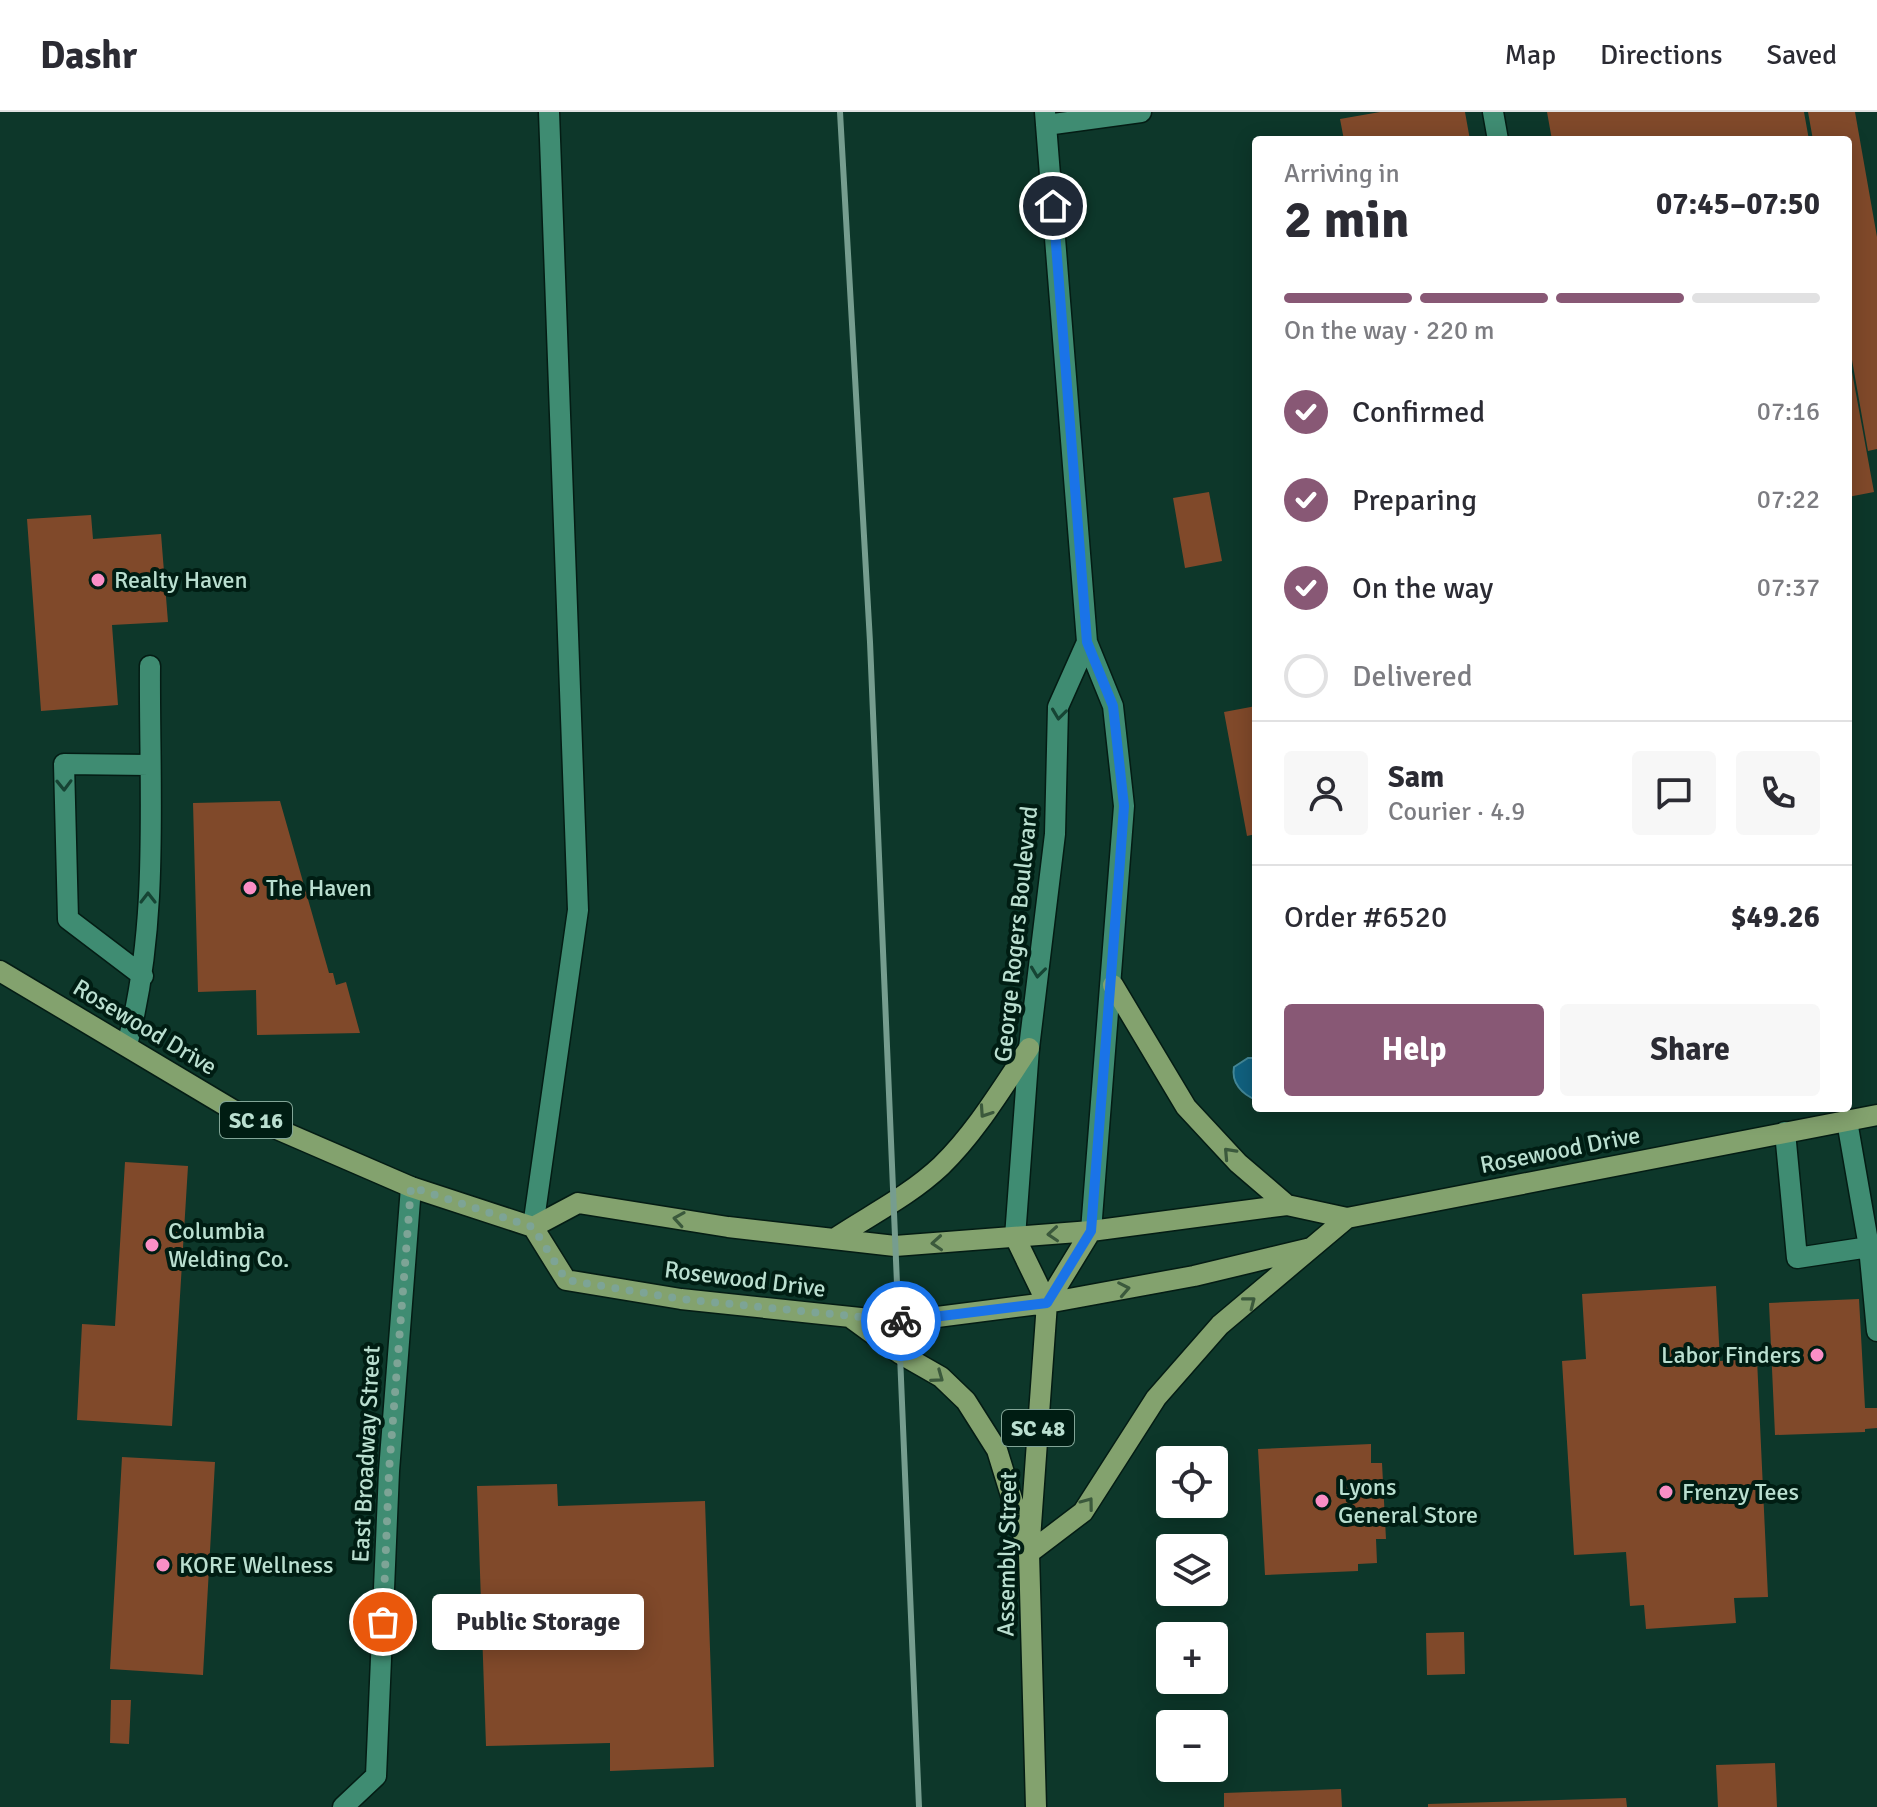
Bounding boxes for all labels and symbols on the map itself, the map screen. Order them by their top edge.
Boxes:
pin [1019,172,1087,240]
place label: Realty Haven [114,565,248,595]
marker: Realty Haven [89,571,107,589]
one-way arrow [1051,707,1068,720]
one-way arrow [56,779,73,792]
street label: George Rogers Boulevard [988,804,1044,1064]
place label: The Haven [266,873,372,903]
marker: The Haven [241,879,259,897]
one-way arrow [139,891,157,904]
one-way arrow [1030,966,1047,979]
street label: Rosewood Drive [68,972,222,1082]
road number: SC 16 [220,1102,292,1138]
one-way arrow [980,1104,995,1118]
street label: Rosewood Drive [1477,1120,1643,1180]
one-way arrow [1224,1148,1239,1162]
one-way arrow [672,1211,686,1228]
place label: Columbia Welding Co. [168,1216,289,1274]
one-way arrow [1046,1225,1059,1242]
one-way arrow [930,1234,943,1251]
marker: Columbia Welding Co. [143,1236,161,1254]
street label: Rosewood Drive [663,1254,827,1304]
courier [861,1281,941,1361]
one-way arrow [1117,1281,1131,1298]
one-way arrow [1241,1297,1255,1312]
place label: Labor Finders [1661,1340,1801,1370]
street label: East Broadway Street [345,1345,387,1563]
marker: Labor Finders [1808,1346,1826,1364]
one-way arrow [929,1367,943,1381]
road number: SC 48 [1002,1410,1074,1446]
street label: Assembly Street [991,1471,1023,1637]
place label: Lyons General Store [1338,1472,1478,1530]
place label: Frenzy Tees [1682,1477,1799,1507]
marker: Frenzy Tees [1657,1483,1675,1501]
marker: Lyons General Store [1313,1492,1331,1510]
one-way arrow [1079,1497,1093,1512]
place label: KORE Wellness [179,1550,334,1580]
marker: KORE Wellness [154,1556,172,1574]
pin [349,1588,417,1656]
callout: Public Storage [431,1594,643,1650]

